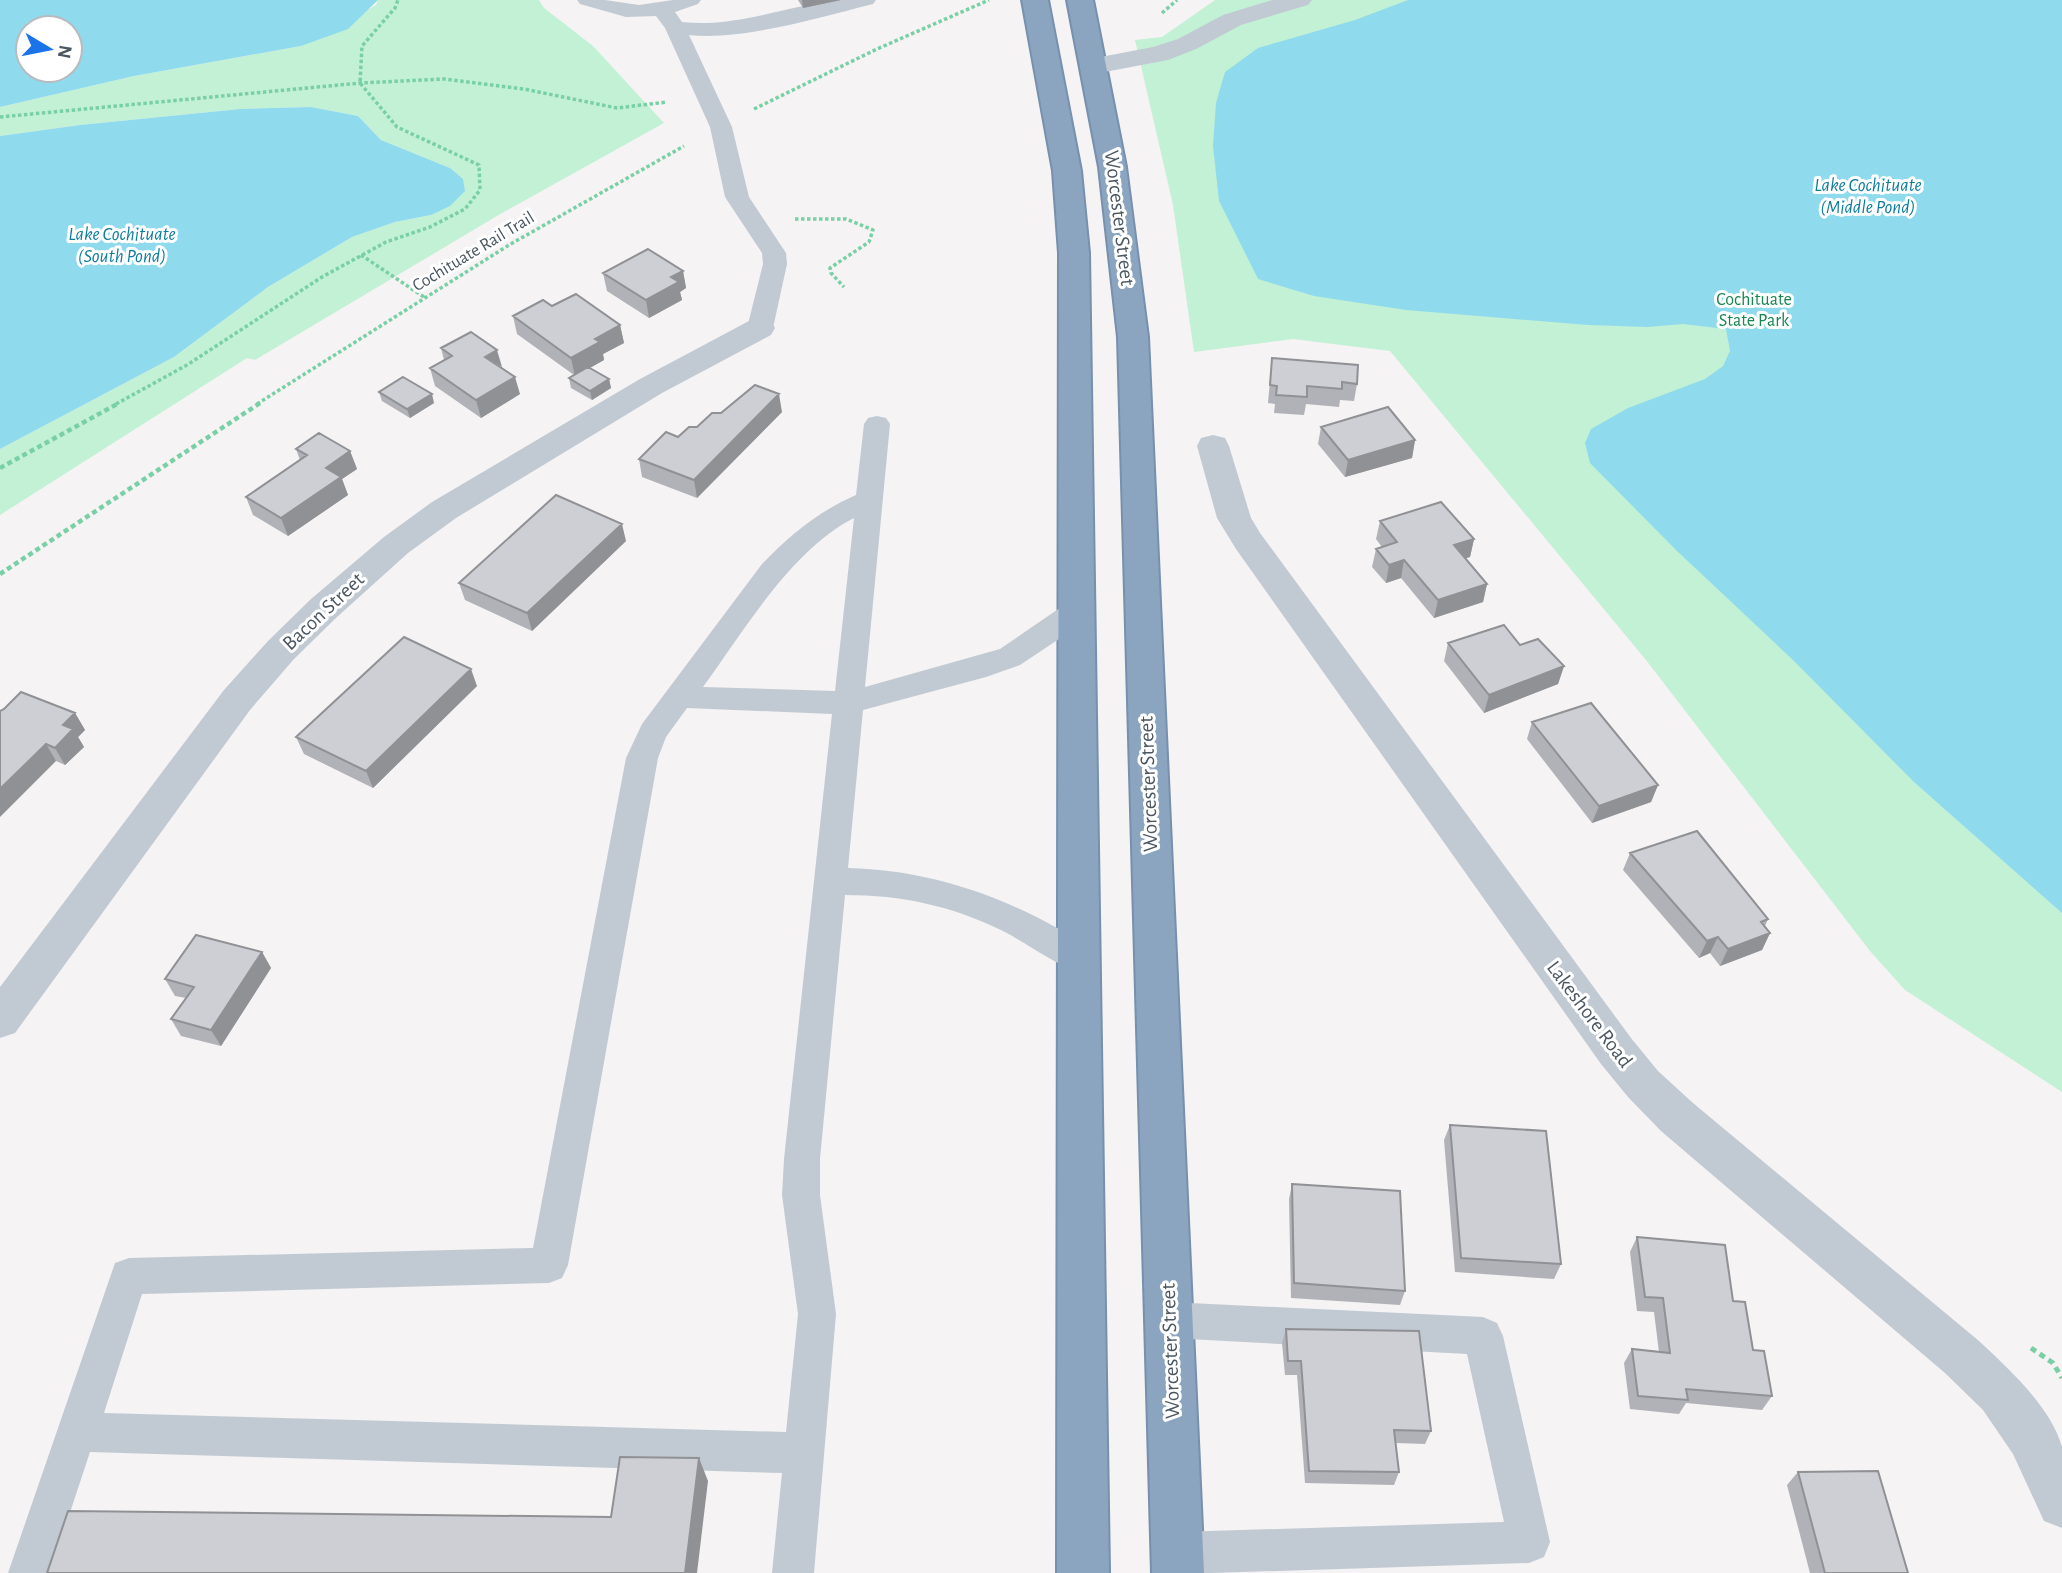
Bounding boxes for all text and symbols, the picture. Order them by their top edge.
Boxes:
north arrow [14,14,84,84]
text: N [54,44,75,60]
street label: Worcester Street [1101,149,1138,287]
water label: Lake Cochituate (Middle Pond) [1814,176,1922,217]
street label: Cochituate Rail Trail [409,208,538,295]
water label: Lake Cochituate (South Pond) [68,225,176,266]
park label: Cochituate State Park [1716,291,1792,330]
street label: Bacon Street [279,568,368,654]
street label: Worcester Street [1136,715,1161,852]
street label: Lakeshore Road [1543,957,1637,1072]
street label: Worcester Street [1158,1282,1183,1419]

